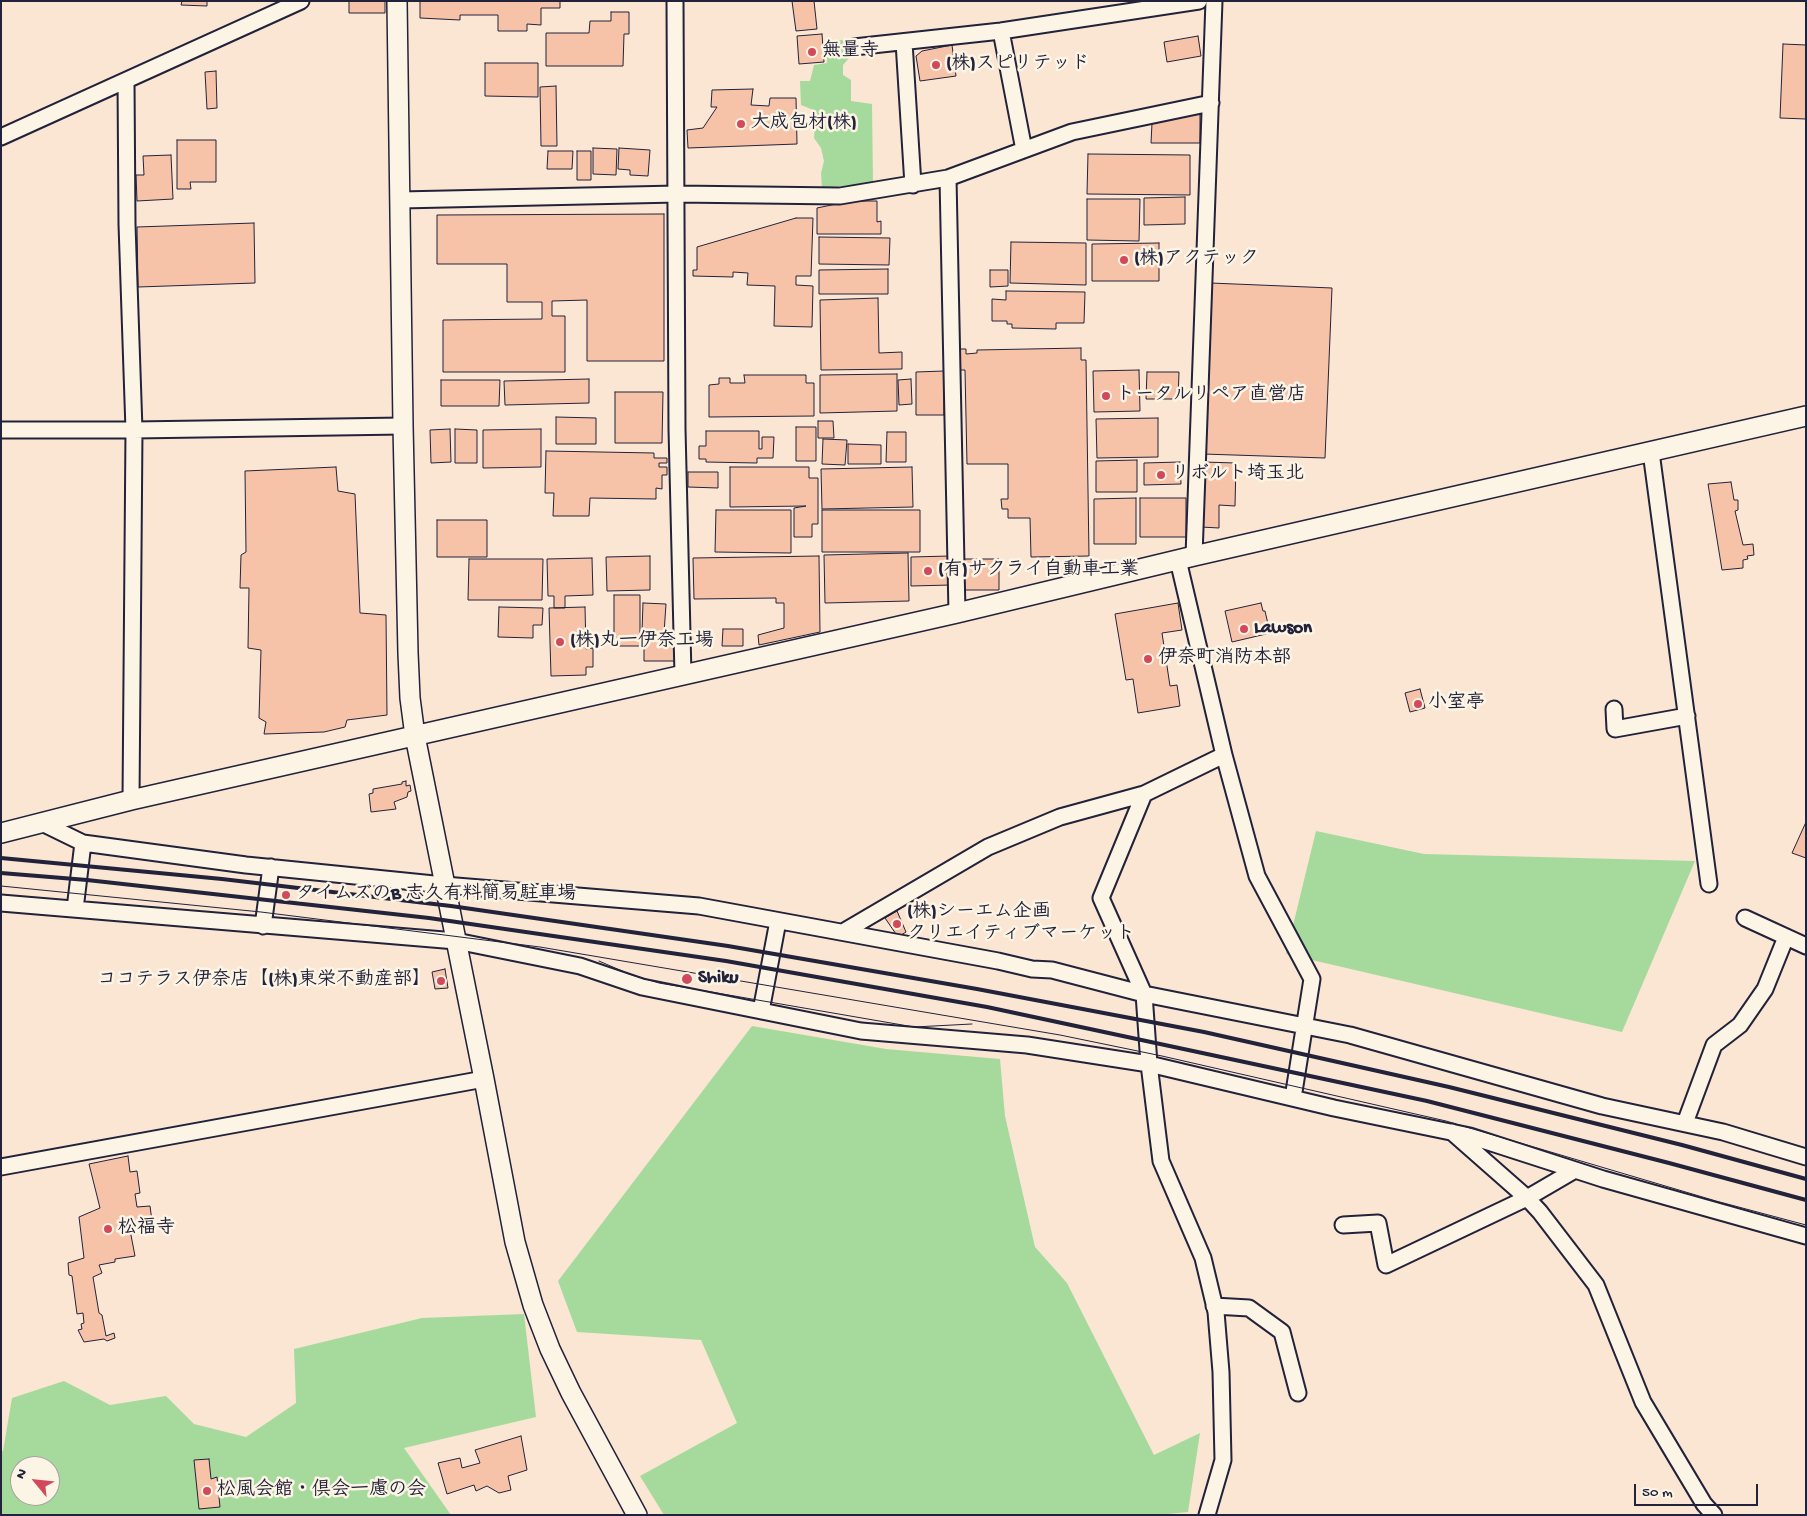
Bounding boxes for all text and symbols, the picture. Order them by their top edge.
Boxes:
place label: 無量寺 [822,41,879,63]
marker: 無量寺 [806,46,818,58]
place label: (株)スピリテッド [946,54,1090,76]
marker: (株)スピリテッド [930,59,942,71]
place label: 大成包材(株) [751,113,857,135]
marker: 大成包材(株) [735,118,747,130]
place label: (株)アクテック [1134,249,1259,271]
marker: (株)アクテック [1118,254,1130,266]
place label: トータルリペア直営店 [1116,385,1306,407]
marker: トータルリペア直営店 [1100,390,1112,402]
place label: リボルト埼玉北 [1171,464,1304,486]
marker: リボルト埼玉北 [1155,469,1167,481]
place label: (有)サクライ自動車工業 [938,560,1139,582]
marker: (有)サクライ自動車工業 [922,565,934,577]
place label: Lawson [1254,618,1312,640]
marker: Lawson [1238,623,1250,635]
place label: (株)丸一伊奈工場 [570,631,714,653]
marker: (株)丸一伊奈工場 [554,636,566,648]
place label: 伊奈町消防本部 [1158,648,1291,670]
marker: 伊奈町消防本部 [1142,653,1154,665]
place label: 小室亭 [1428,693,1485,715]
marker: 小室亭 [1412,698,1424,710]
place label: タイムズのB 志久有料簡易駐車場 [296,884,576,906]
marker: タイムズのB 志久有料簡易駐車場 [280,889,292,901]
place label: (株)シーエム企画 クリエイティブマーケット [907,902,1135,946]
marker: (株)シーエム企画 クリエイティブマーケット [891,918,903,930]
place label: Shiku [698,968,739,990]
place label: ココテラス伊奈店【(株)東栄不動産部】 [97,970,431,992]
marker: Shiku [680,972,694,986]
marker: ココテラス伊奈店【(株)東栄不動産部】 [435,975,447,987]
place label: 松福寺 [118,1218,175,1240]
marker: 松福寺 [102,1223,114,1235]
north arrow [10,1456,60,1506]
text: N [13,1466,32,1482]
scale bar [1637,1474,1761,1506]
place label: 松風会館・倶会一慮の会 [217,1480,426,1502]
text: 50 m [1642,1484,1673,1502]
marker: 松風会館・倶会一慮の会 [201,1485,213,1497]

